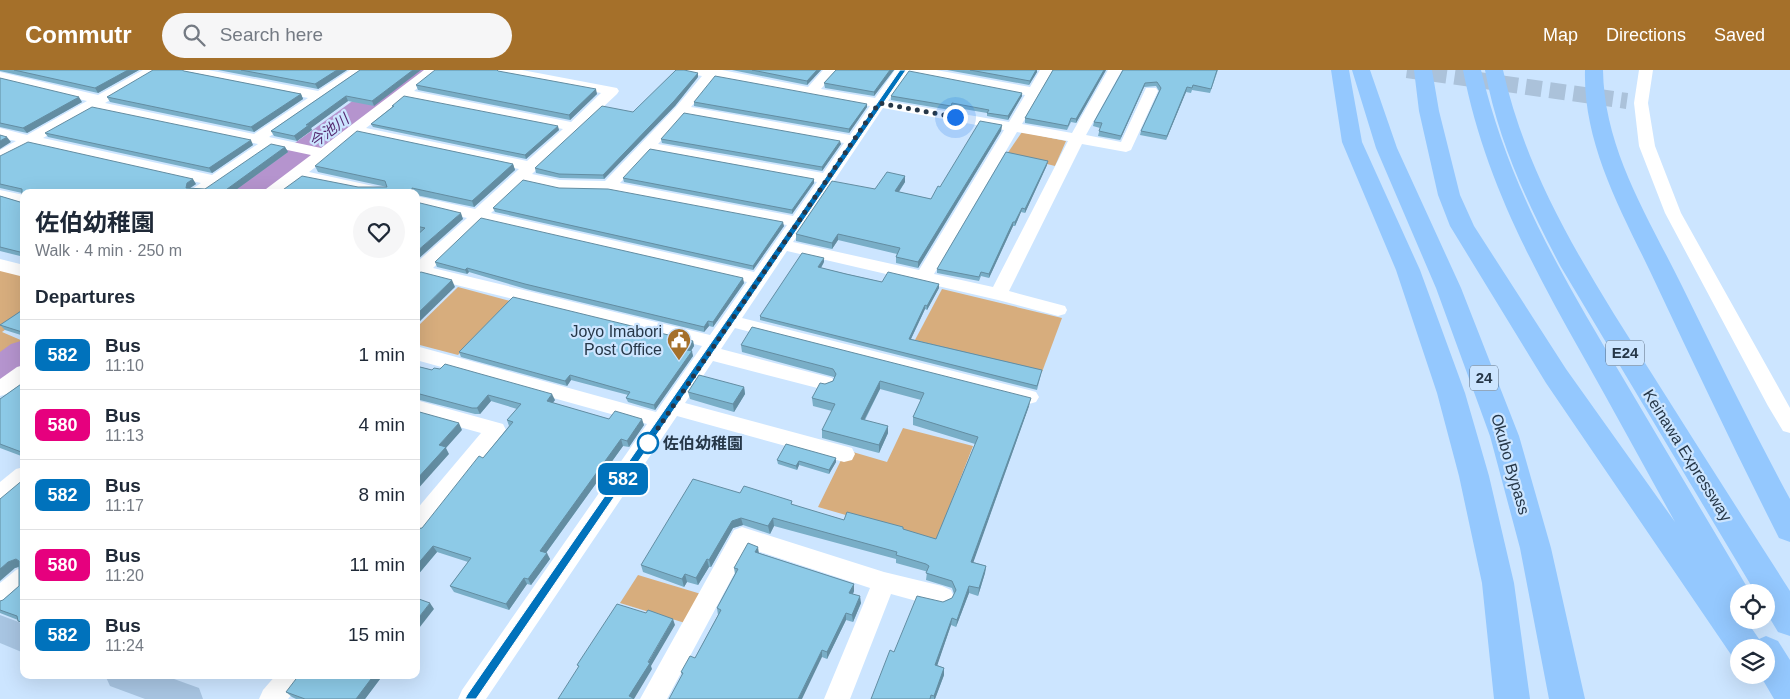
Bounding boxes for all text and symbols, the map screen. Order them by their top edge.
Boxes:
search box [162,13,512,58]
text: Commutr [25,21,132,48]
icon: search [180,21,208,49]
text: Search here [220,24,323,45]
text: Map [1543,25,1578,45]
text: Directions [1606,25,1686,45]
text: Saved [1714,25,1765,45]
your location [943,105,968,130]
water label: 今池川 [306,109,353,151]
button: heart [353,206,405,258]
text: 佐伯幼稚園 [35,209,155,236]
text: Walk · 4 min · 250 m [35,242,182,259]
text: Departures [35,286,135,307]
place label: Joyo Imabori Post Office [570,323,662,358]
public building icon: Joyo Imabori Post Office [666,327,692,361]
text: Bus [105,335,141,356]
road number: E24 [1606,340,1644,366]
text: 1 min [359,344,405,365]
text: 582 [47,345,78,365]
text: 11:10 [105,357,144,374]
road number: 24 [1470,366,1498,390]
street label: Keinawa Expressway [1640,386,1735,524]
text: Bus [105,405,141,426]
street label: Okubo Bypass [1488,412,1533,516]
text: 4 min [359,414,405,435]
text: 580 [47,415,78,435]
text: 11:13 [105,427,144,444]
marker: 佐伯幼稚園 [637,432,659,454]
place label: 佐伯幼稚園 [662,435,743,452]
line badge: 582 [594,463,652,495]
text: 582 [608,469,638,489]
text: Bus [105,475,141,496]
text: 8 min [359,484,405,505]
text: 582 [47,485,78,505]
text: 11:17 [105,497,144,514]
text: Bus [105,545,141,566]
text: 11 min [349,554,405,575]
text: 580 [47,555,78,575]
text: 11:20 [105,567,144,584]
map controls [1730,584,1775,684]
button: locate [1730,584,1775,629]
text: Bus [105,615,141,636]
text: 15 min [348,624,405,645]
text: 582 [47,625,78,645]
text: 11:24 [105,637,144,654]
button: layers [1730,639,1775,684]

